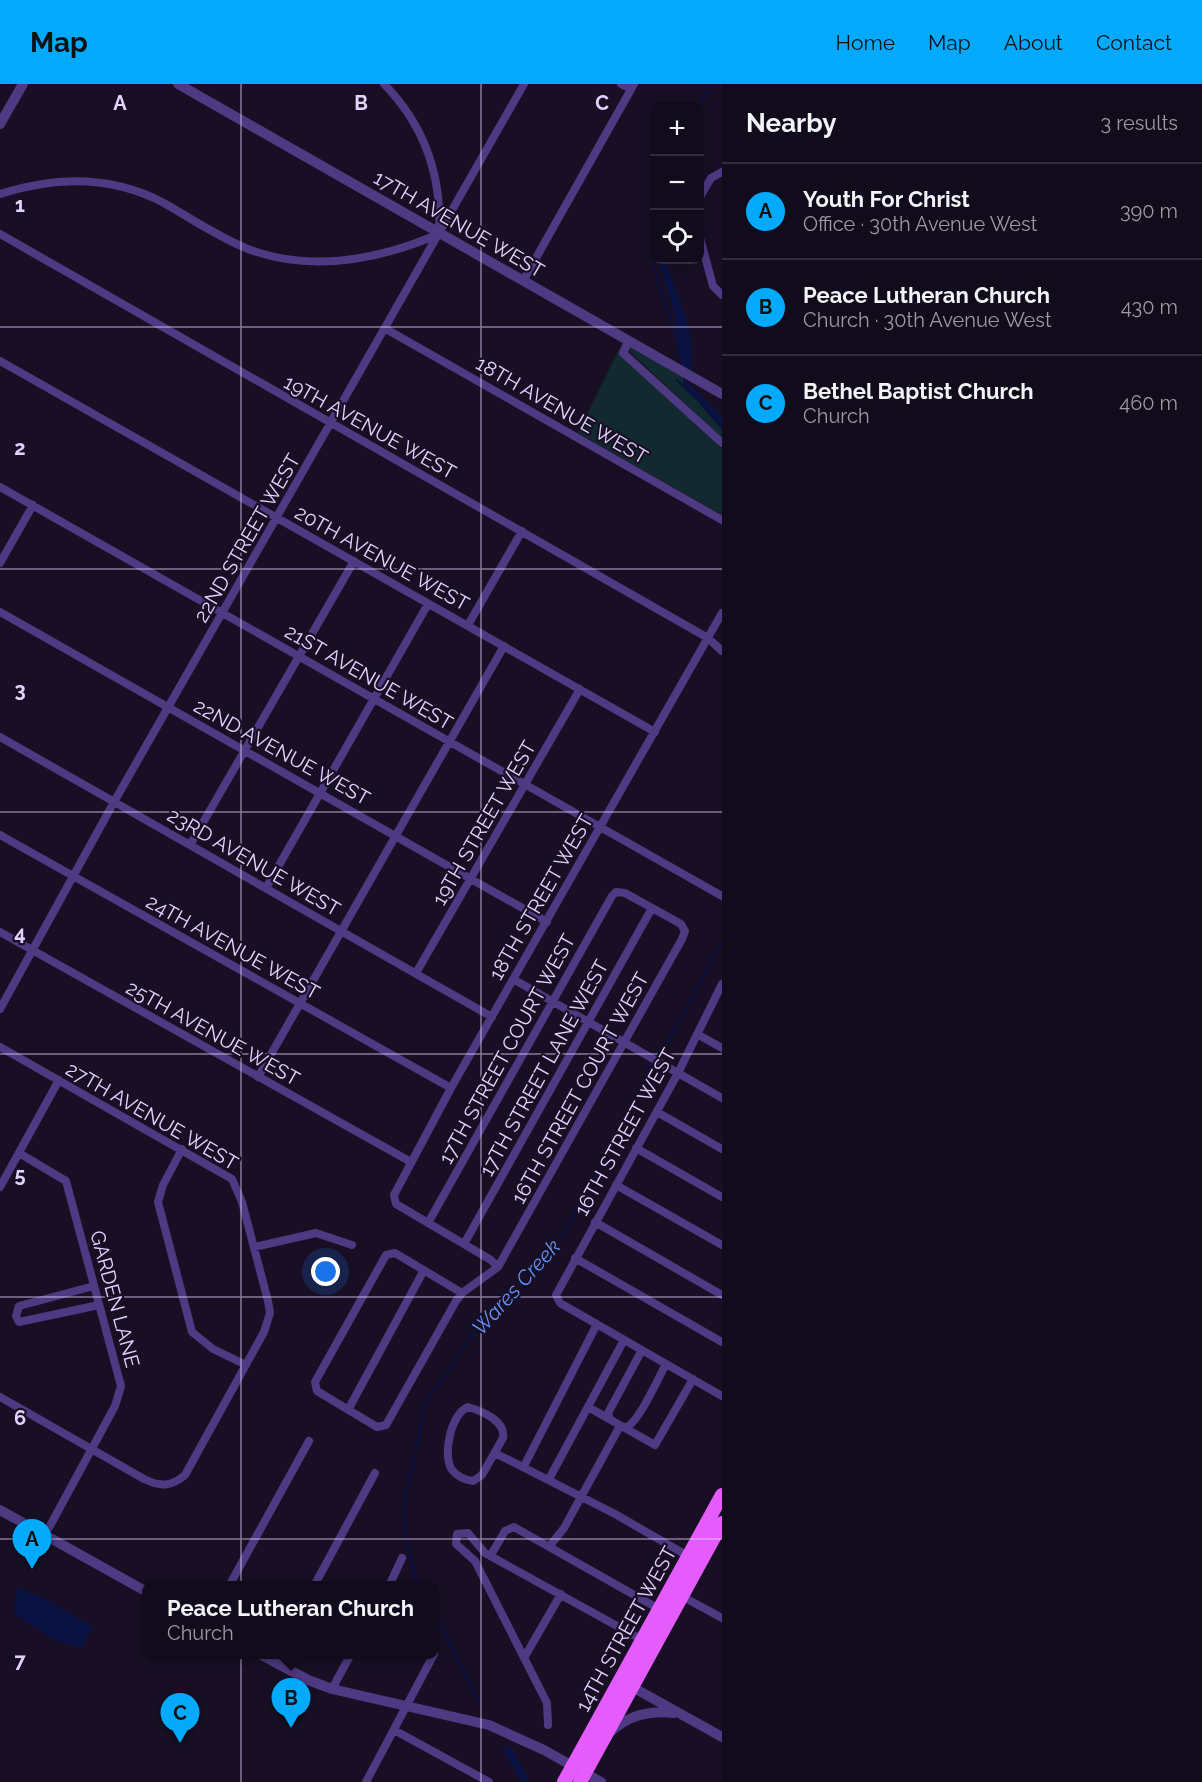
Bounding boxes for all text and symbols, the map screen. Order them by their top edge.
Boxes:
text: Map [30,26,88,59]
text: Home [836,30,895,55]
text: Map [928,30,971,55]
text: About [1004,30,1063,55]
text: Contact [1096,30,1172,55]
text: A [113,91,127,115]
text: B [354,91,368,115]
text: C [595,91,609,115]
map controls [650,102,704,264]
button: + [650,102,704,156]
text: Nearby [746,108,836,138]
text: 3 results [1100,111,1178,135]
button: − [650,156,704,210]
street label: 17TH AVENUE WEST [369,165,549,283]
text: Youth For Christ [803,186,970,212]
text: 1 [15,193,25,217]
text: A [759,199,772,223]
text: 390 m [1120,199,1178,223]
button: locate [650,210,704,264]
text: Office · 30th Avenue West [803,212,1037,236]
text: Peace Lutheran Church [803,282,1050,308]
text: B [759,295,772,319]
text: 430 m [1121,295,1178,319]
text: Church · 30th Avenue West [803,308,1052,332]
street label: 18TH AVENUE WEST [472,351,652,469]
street label: 19TH AVENUE WEST [280,370,460,484]
text: Bethel Baptist Church [803,378,1034,404]
text: C [759,391,772,415]
text: 460 m [1119,391,1178,415]
text: Church [803,404,870,428]
text: 2 [14,436,26,460]
street label: 22ND STREET WEST [189,449,305,627]
street label: 20TH AVENUE WEST [291,500,473,616]
street label: 21ST AVENUE WEST [281,619,457,735]
text: 3 [14,678,26,702]
street label: 22ND AVENUE WEST [190,694,374,810]
street label: 19TH STREET WEST [427,736,541,910]
street label: 23RD AVENUE WEST [163,803,345,921]
street label: 18TH STREET WEST [484,810,598,984]
street label: 24TH AVENUE WEST [142,889,324,1005]
text: 4 [14,921,26,945]
street label: 17TH STREET COURT WEST [434,930,580,1168]
street label: 17TH STREET LANE WEST [474,956,614,1180]
street label: 16TH STREET COURT WEST [506,968,654,1208]
street label: 25TH AVENUE WEST [122,975,304,1091]
street label: 16TH STREET WEST [569,1044,681,1220]
street label: 27TH AVENUE WEST [62,1057,242,1175]
text: 5 [14,1163,26,1187]
street label: GARDEN LANE [85,1228,145,1370]
water label: Wares Creek [467,1234,565,1340]
your location [311,1257,340,1286]
text: 6 [14,1406,26,1430]
pin: A [12,1520,51,1569]
street label: 14TH STREET WEST [571,1542,681,1716]
popup [142,1581,439,1659]
text: Peace Lutheran Church [167,1595,414,1621]
text: Church [167,1621,234,1645]
text: 7 [14,1649,26,1673]
pin: B [272,1678,310,1728]
pin: C [160,1694,200,1743]

